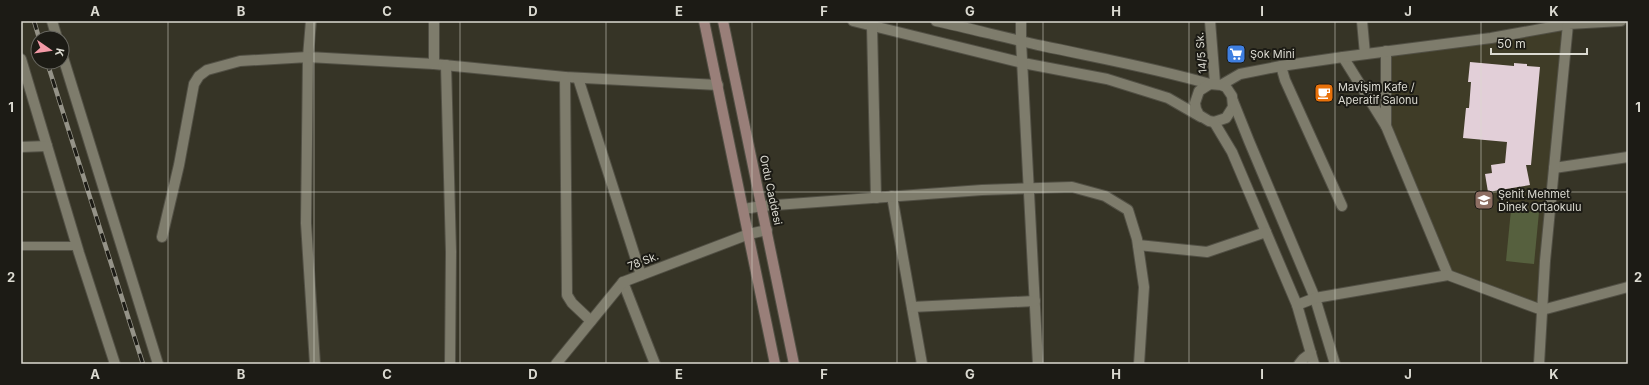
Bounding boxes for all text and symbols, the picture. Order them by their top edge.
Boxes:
text: A [90,3,100,19]
text: B [237,3,246,19]
text: C [382,3,392,19]
text: D [528,3,538,19]
text: E [675,3,683,19]
text: F [820,3,828,19]
text: G [965,3,975,19]
text: H [1111,3,1121,19]
text: I [1260,3,1264,19]
text: J [1404,3,1412,19]
text: K [1549,3,1559,19]
north arrow [30,30,70,70]
scale bar [1491,30,1587,56]
street label: 14/5 Sk. [1192,32,1210,74]
text: 50 m [1497,36,1526,51]
supermarket icon: Şok Mini [1225,43,1247,65]
text: K [52,47,67,58]
place label: Şok Mini [1250,47,1295,61]
place label: Mavişim Kafe / Aperatif Salonu [1338,80,1418,107]
cafe icon: Mavişim Kafe / Aperatif Salonu [1313,82,1335,104]
text: 1 [8,99,14,115]
text: 1 [1635,99,1641,115]
street label: Ordu Caddesi [757,154,785,226]
place label: Şehit Mehmet Dinek Ortaokulu [1498,187,1582,214]
school or university icon: Şehit Mehmet Dinek Ortaokulu [1473,189,1495,211]
street label: 78 Sk. [625,249,661,273]
text: 2 [7,269,15,285]
text: 2 [1634,269,1642,285]
text: A [90,366,100,382]
text: B [237,366,246,382]
text: C [382,366,392,382]
text: D [528,366,538,382]
text: E [675,366,683,382]
text: F [820,366,828,382]
text: G [965,366,975,382]
text: H [1111,366,1121,382]
text: I [1260,366,1264,382]
text: J [1404,366,1412,382]
text: K [1549,366,1559,382]

